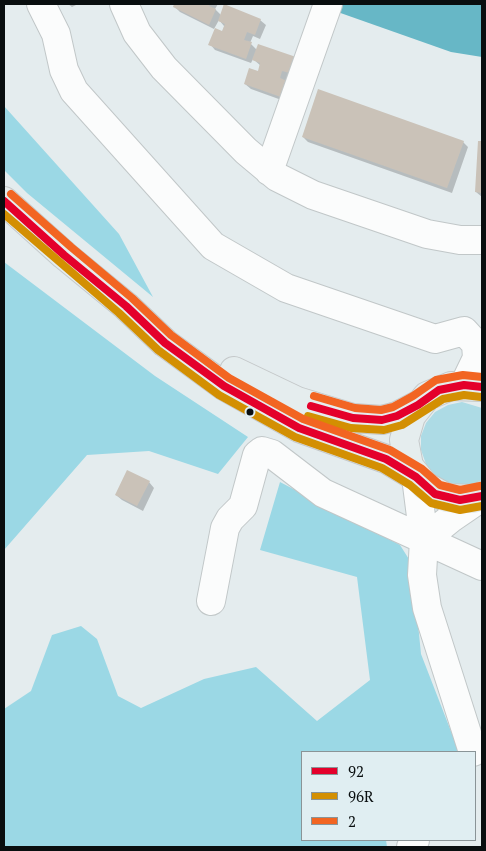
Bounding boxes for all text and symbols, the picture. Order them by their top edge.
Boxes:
unlabelled marker [245,407,255,417]
legend [301,751,476,841]
text: 92 [348,761,364,781]
text: 96R [348,786,374,806]
text: 2 [348,811,356,831]

